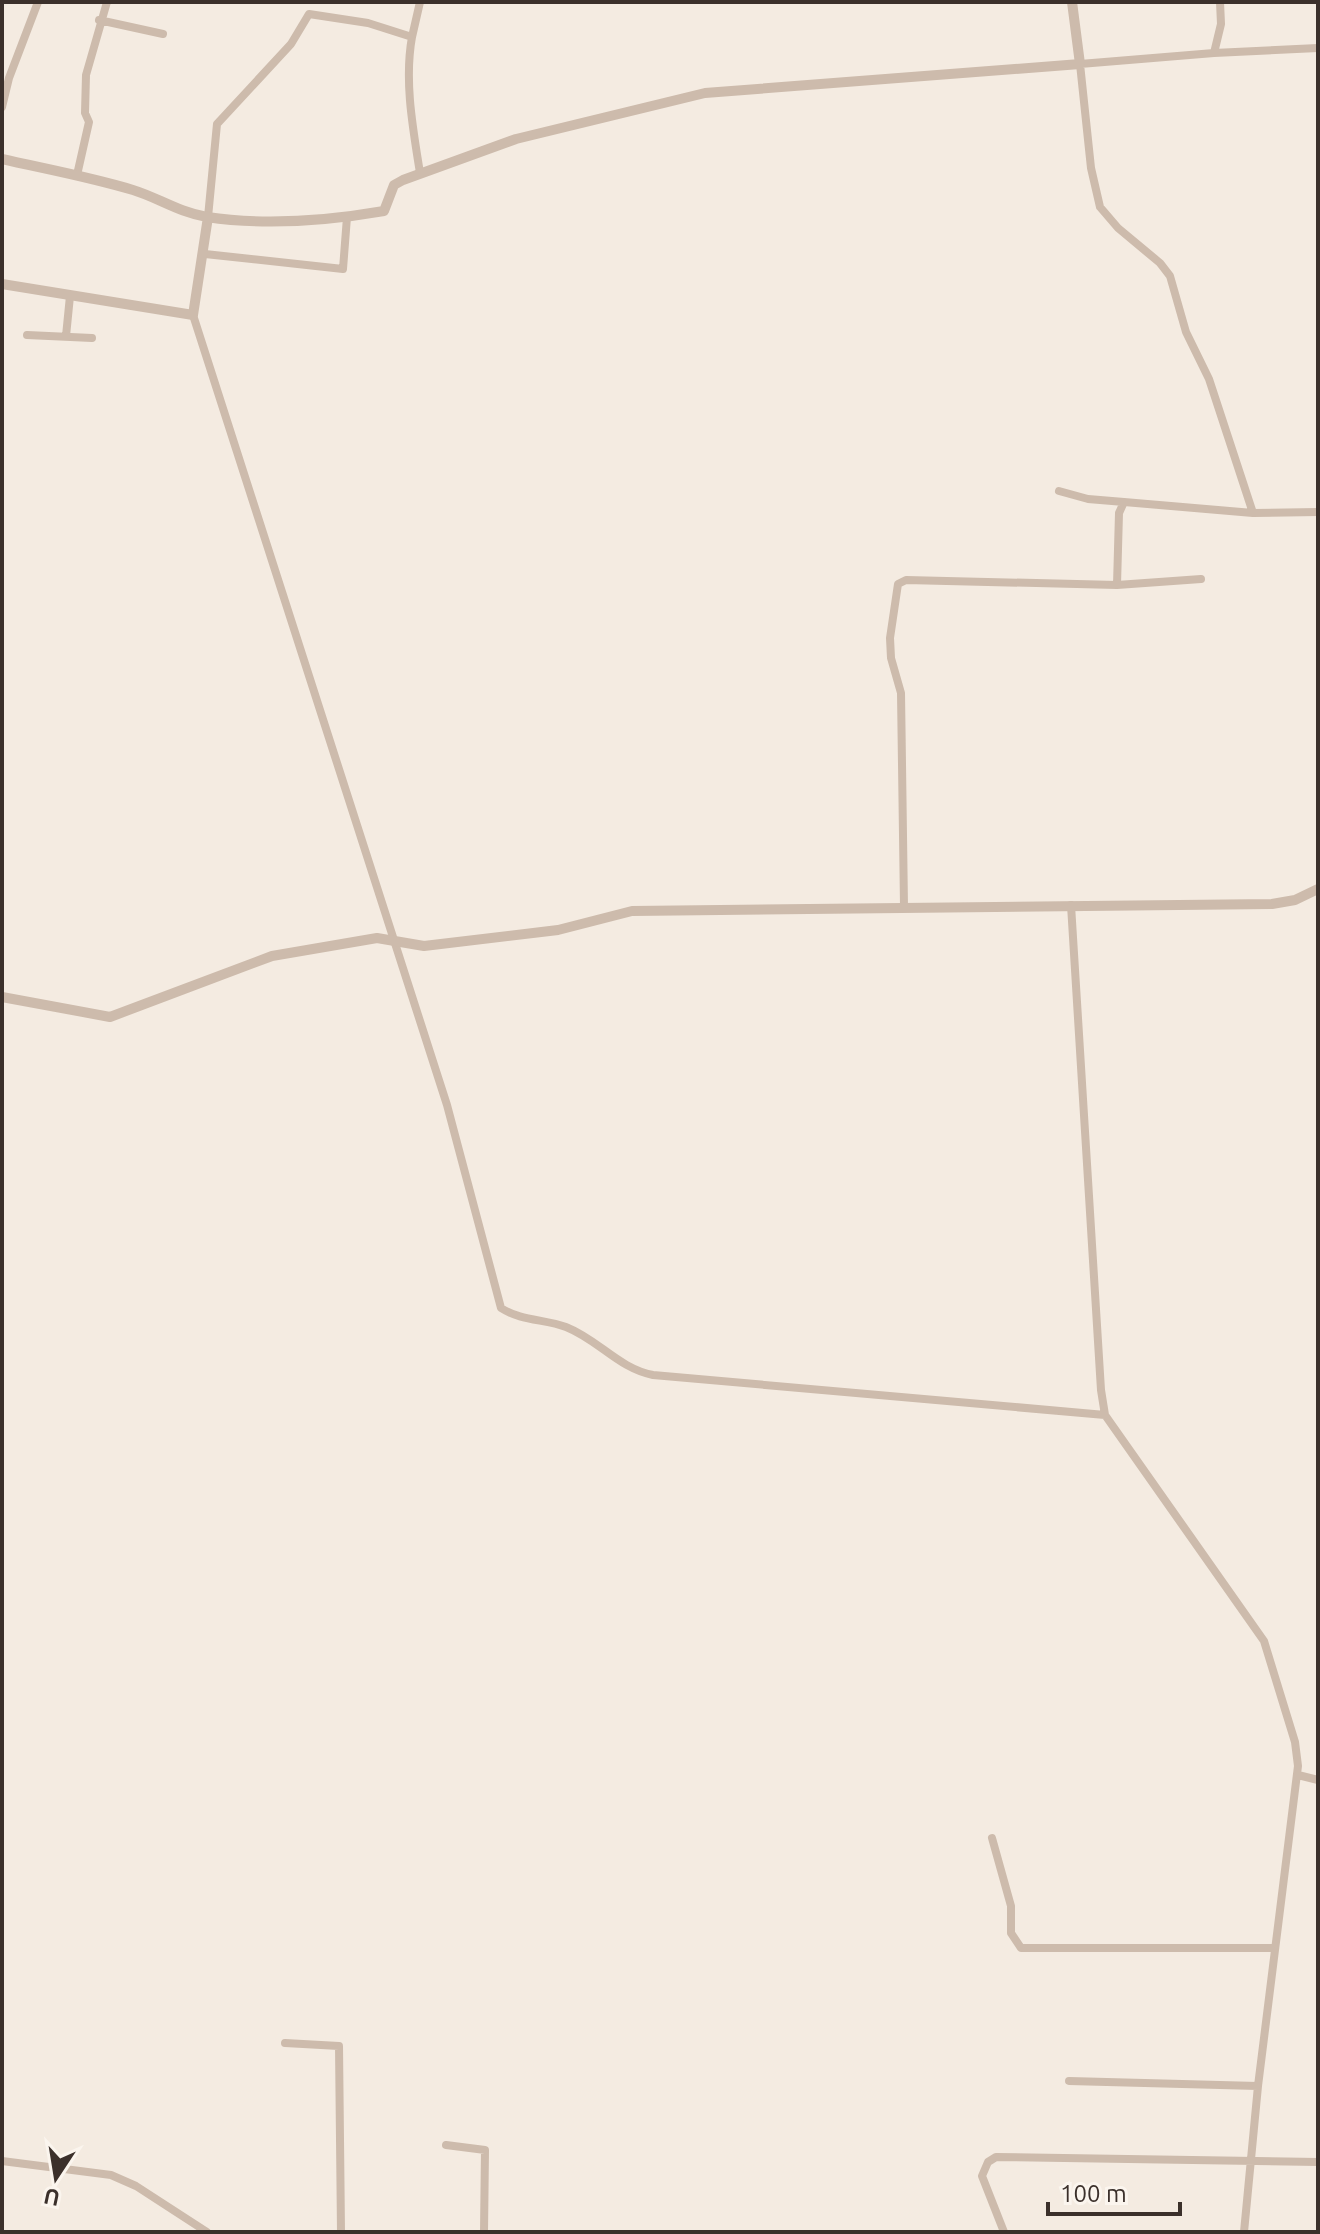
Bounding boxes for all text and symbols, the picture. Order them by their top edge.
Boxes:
north arrow [16,2138,96,2218]
scale bar [1048,2166,1180,2216]
text: 100 m [1060,2180,1127,2207]
text: U [42,2184,62,2212]

